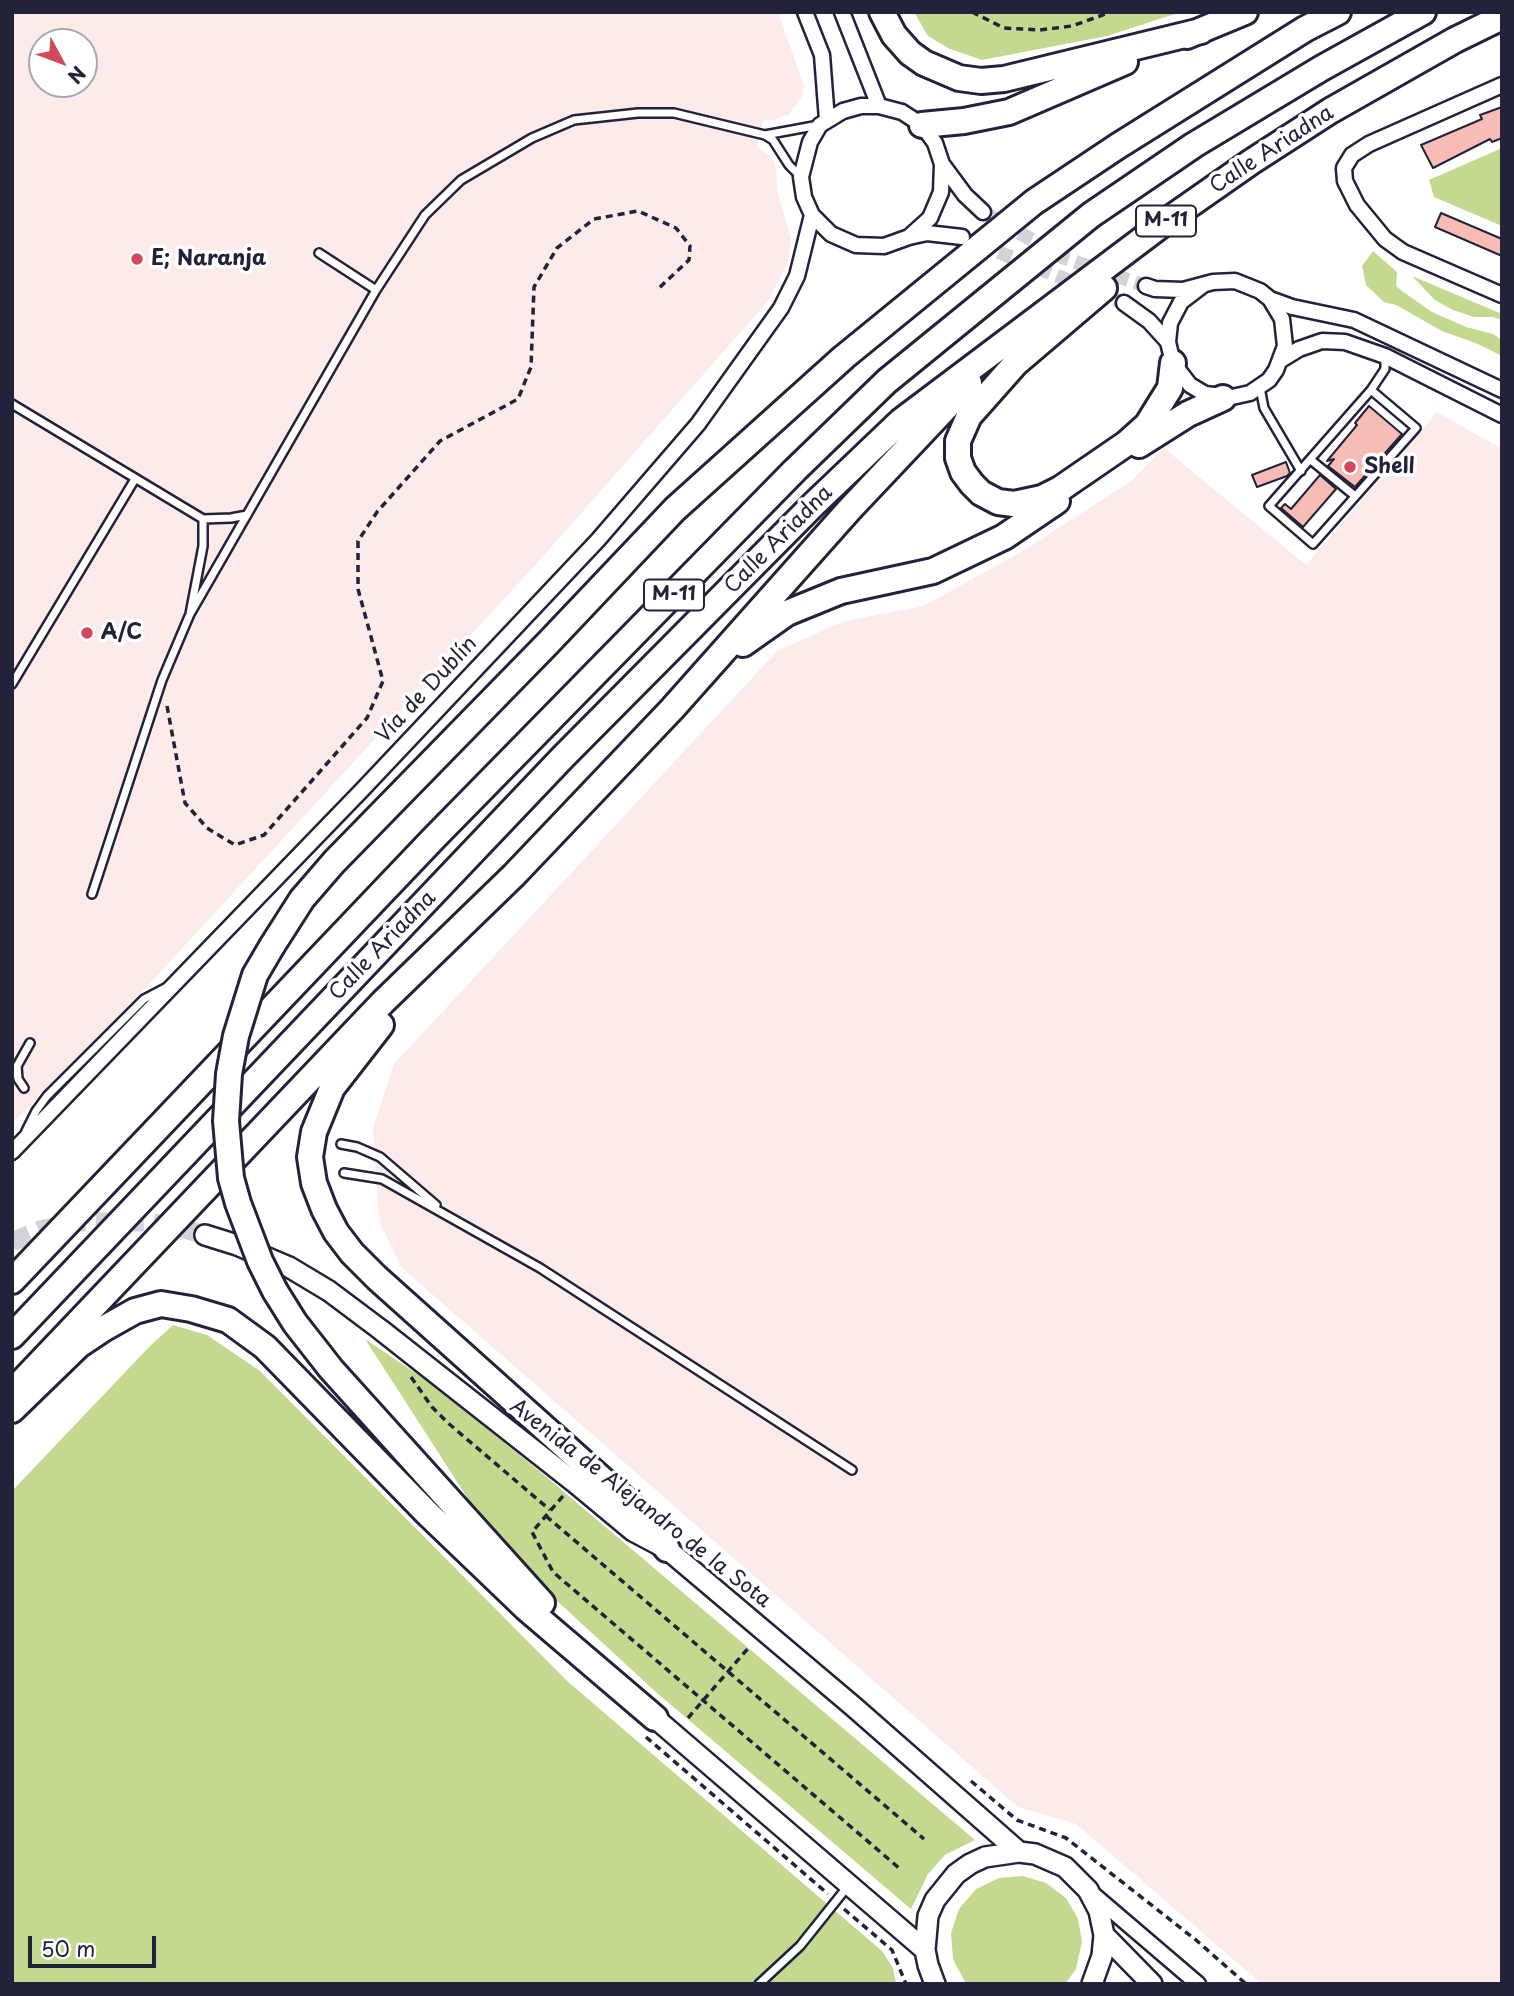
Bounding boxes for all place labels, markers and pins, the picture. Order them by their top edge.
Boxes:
place label: E; Naranja [151,246,266,272]
marker: E; Naranja [129,251,145,267]
place label: Shell [1364,454,1415,480]
marker: Shell [1342,459,1358,475]
place label: A/C [101,620,142,646]
marker: A/C [79,625,95,641]

